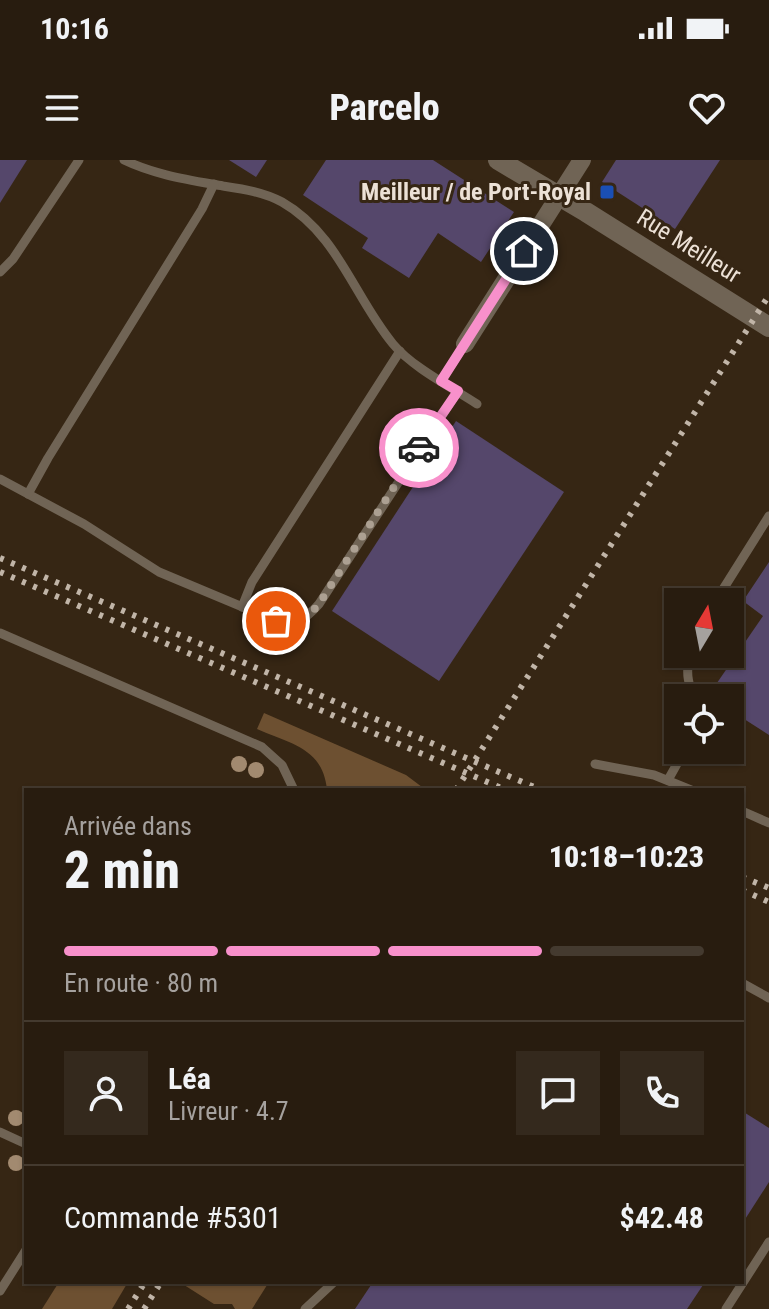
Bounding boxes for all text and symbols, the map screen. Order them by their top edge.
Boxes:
text: 10:16 [40,11,109,46]
icon: menu [40,86,84,130]
icon: heart [685,86,729,130]
text: Parcelo [329,87,440,129]
place label: Meilleur / de Port-Royal [361,178,591,206]
marker: Meilleur / de Port-Royal [598,183,616,201]
street label: Rue Meilleur [632,203,746,289]
pin [490,217,558,285]
icon: home [502,229,546,273]
courier [379,408,459,488]
icon: car [397,426,441,470]
pin [242,587,310,655]
north arrow [664,588,744,668]
map controls [664,588,744,764]
icon: bag [254,599,298,643]
button: locate [664,684,744,764]
text: Arrivée dans [64,811,192,841]
text: 10:18–10:23 [549,839,704,874]
text: 2 min [64,840,180,901]
text: En route · 80 m [64,968,218,998]
button: person [64,1051,148,1135]
button: chat [516,1051,600,1135]
button: phone [620,1051,704,1135]
text: Léa [168,1061,211,1096]
text: Livreur · 4.7 [168,1096,289,1126]
text: Commande #5301 [64,1200,282,1235]
text: $42.48 [619,1200,704,1235]

